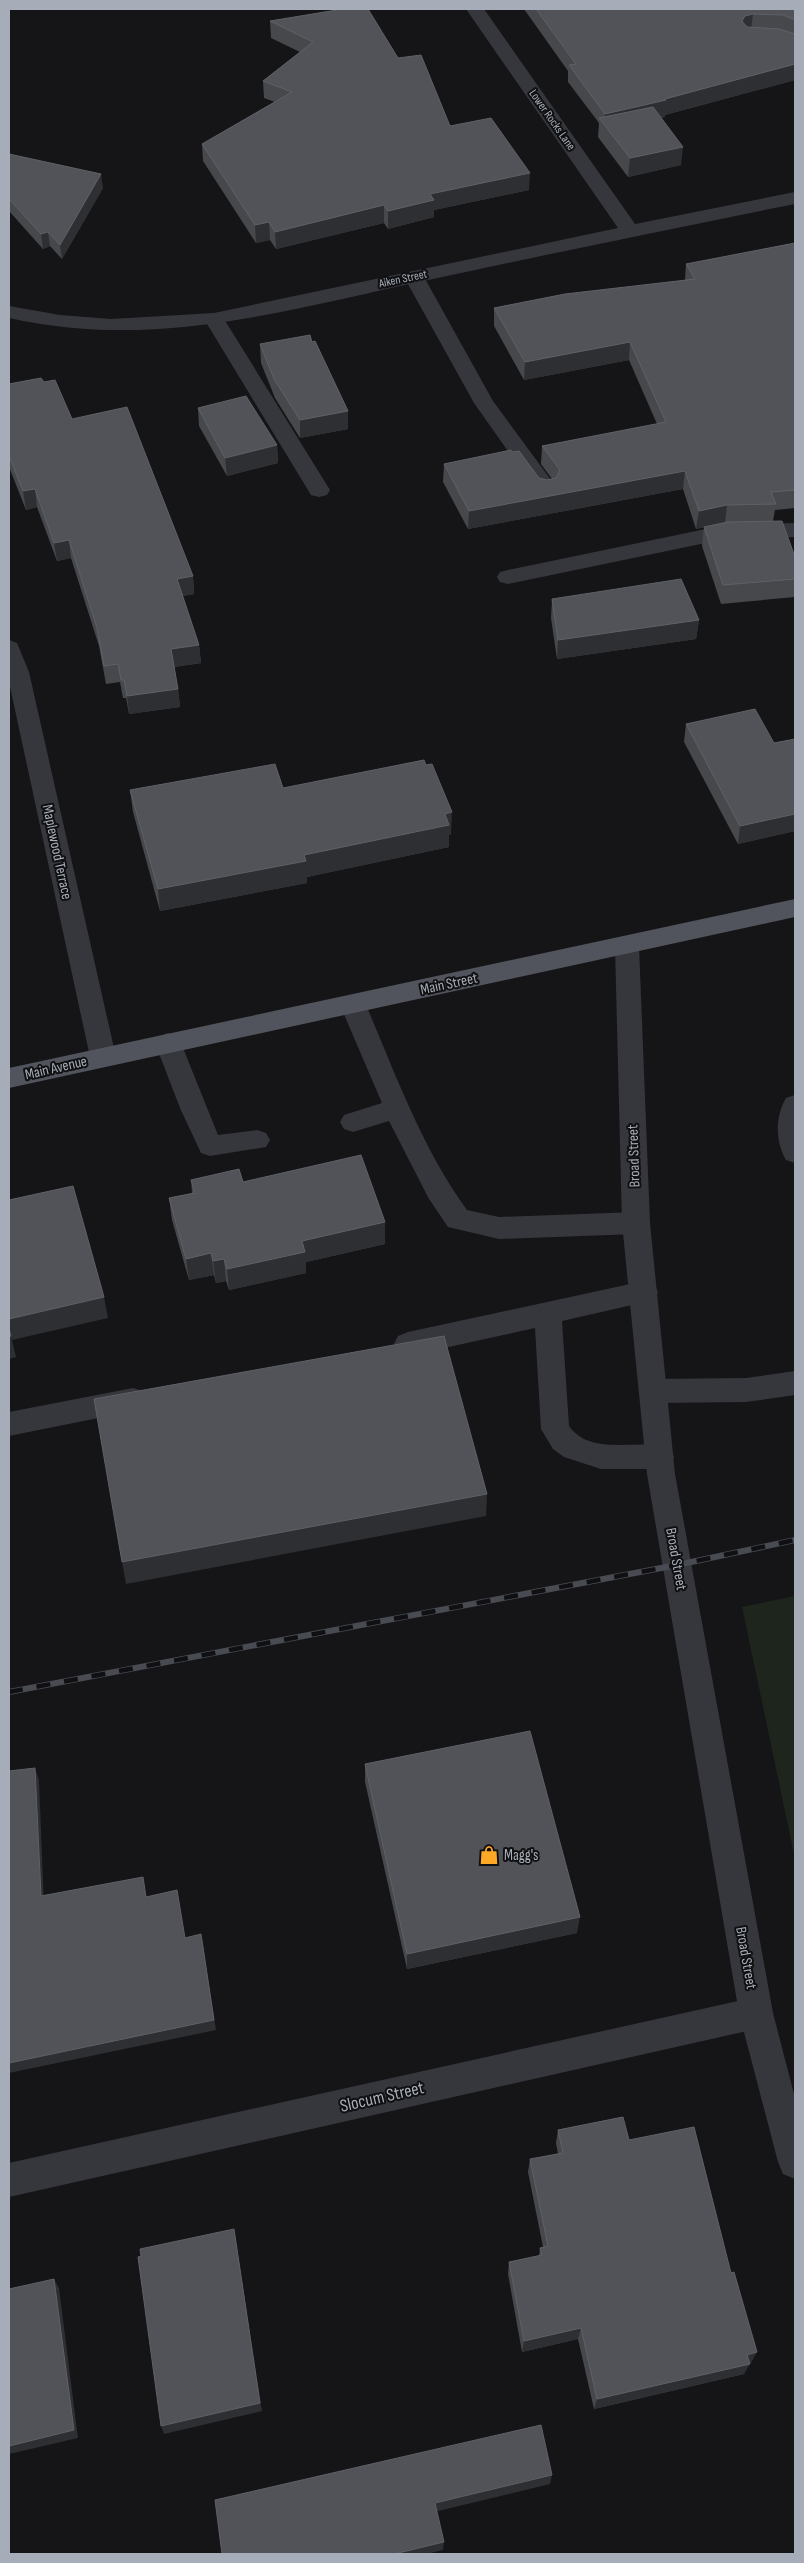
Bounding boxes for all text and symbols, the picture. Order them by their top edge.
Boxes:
street label: Lower Rocks Lane [526,87,579,153]
street label: Aiken Street [377,267,429,292]
street label: Maplewood Terrace [38,803,76,901]
street label: Main Street [419,969,480,999]
street label: Main Avenue [23,1052,89,1084]
street label: Broad Street [623,1124,645,1188]
street label: Broad Street [661,1526,691,1592]
shop icon: Magg's [478,1844,500,1866]
place label: Magg's [504,1846,538,1865]
street label: Broad Street [731,1925,761,1991]
street label: Slocum Street [338,2077,427,2117]

